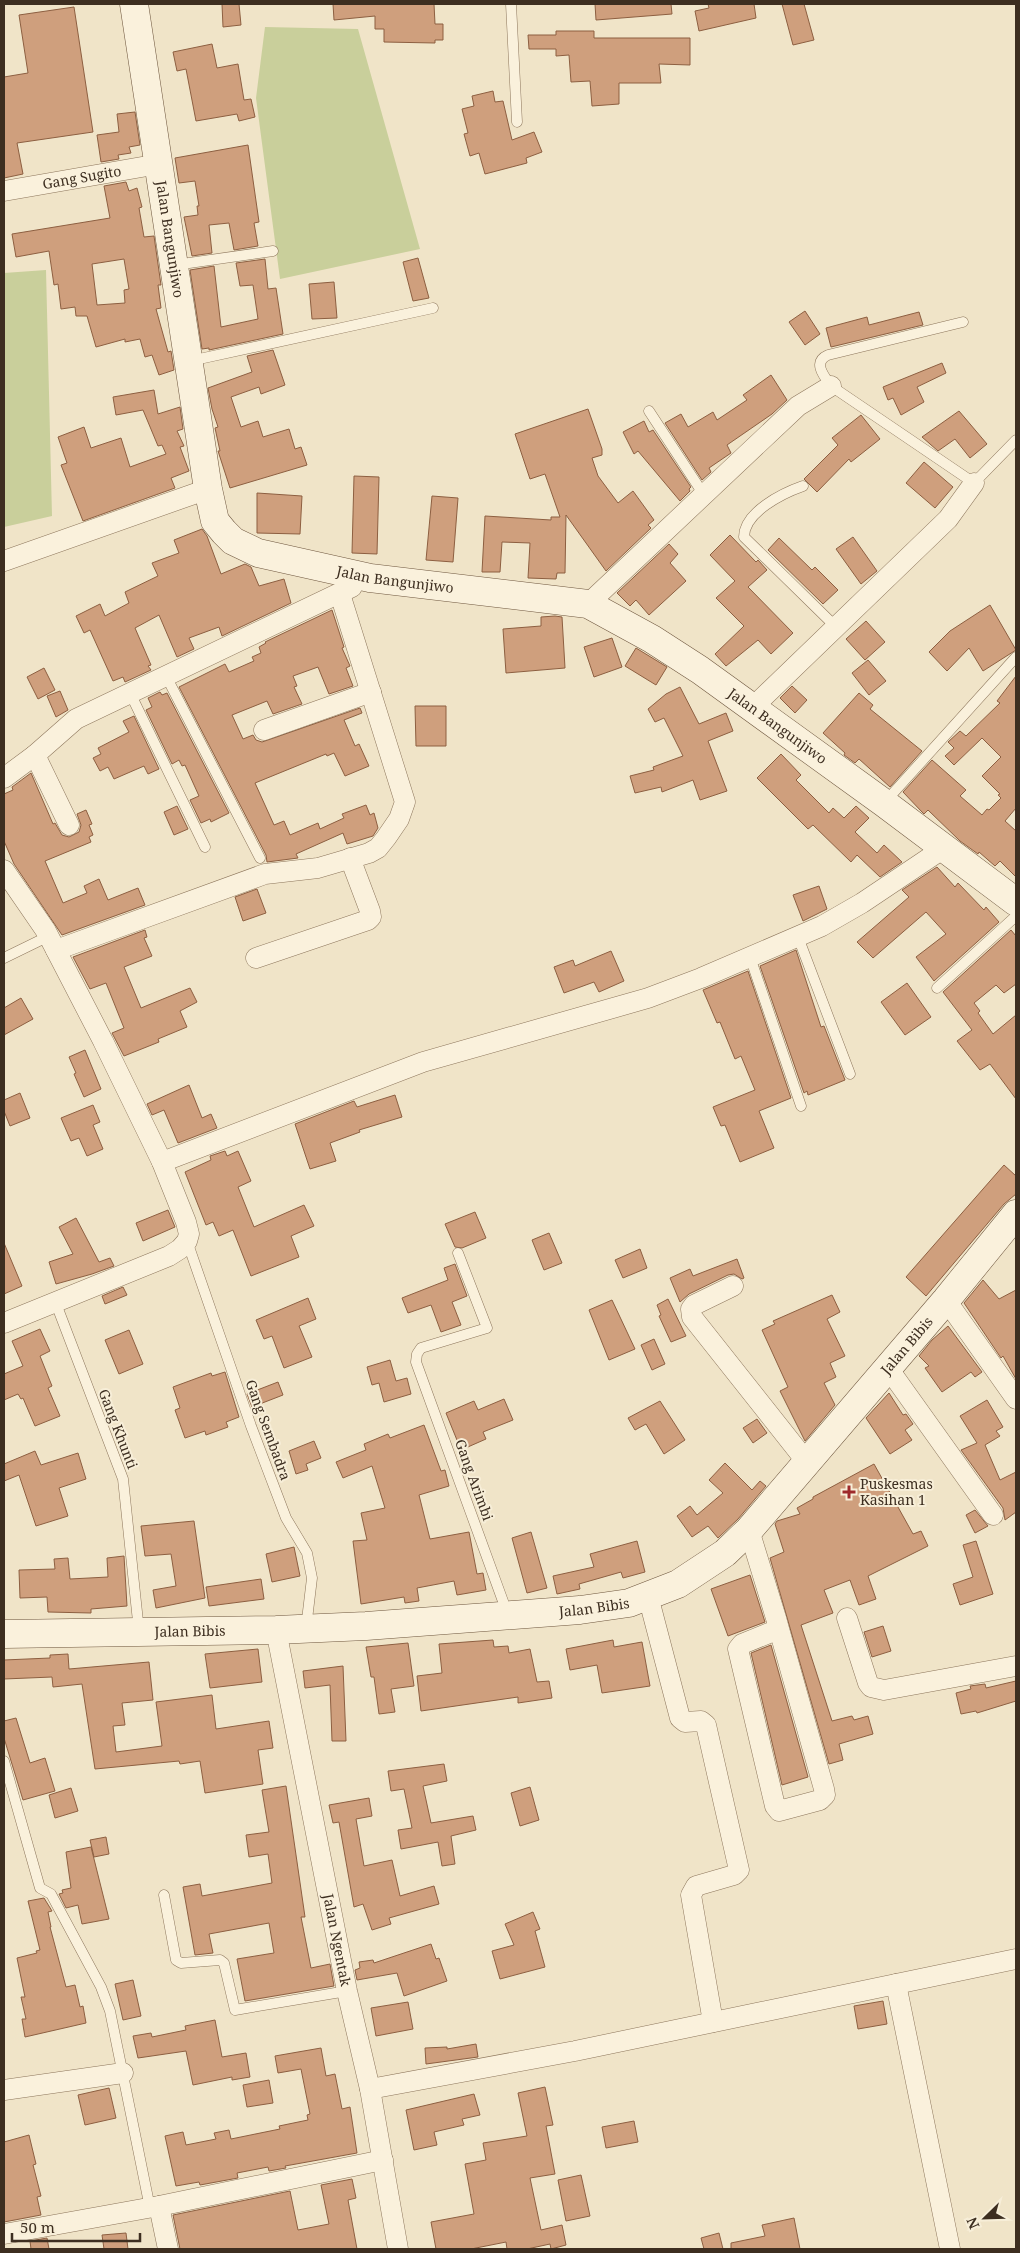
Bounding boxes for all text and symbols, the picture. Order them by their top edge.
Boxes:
street label: Gang Sugito [41,161,123,193]
street label: Jalan Bangunjiwo [152,178,189,299]
street label: Jalan Bangunjiwo [334,561,455,597]
street label: Jalan Bangunjiwo [723,683,831,768]
street label: Jalan Bibis [876,1312,937,1379]
street label: Gang Sembadra [241,1377,296,1483]
street label: Gang Khunti [95,1386,143,1472]
street label: Gang Arimbi [451,1436,498,1524]
place label: Puskesmas Kasihan 1 [860,1474,933,1509]
marker: Puskesmas Kasihan 1 [842,1485,856,1499]
street label: Jalan Bibis [557,1593,630,1621]
street label: Jalan Bibis [153,1621,226,1641]
street label: Jalan Ngentak [319,1891,356,1988]
north arrow [960,2193,1010,2243]
scale bar [12,2210,140,2242]
text: N [962,2214,983,2232]
text: 50 m [20,2217,55,2237]

